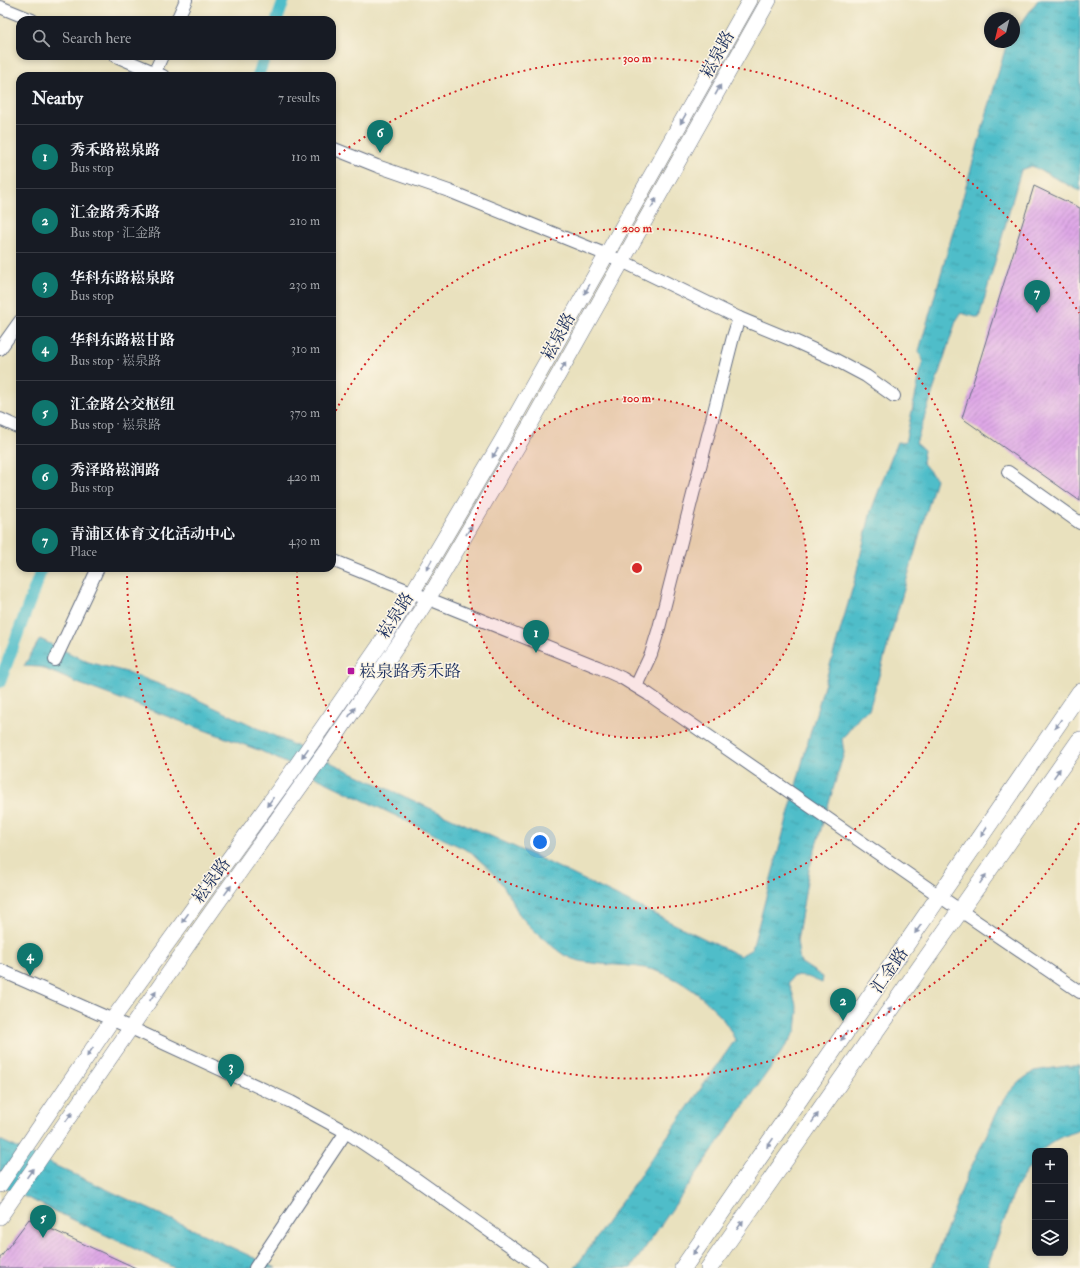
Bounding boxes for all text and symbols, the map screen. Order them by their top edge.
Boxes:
north arrow [984,12,1020,48]
search box [16,16,336,60]
icon: search [30,27,52,49]
street label: 崧泉路 [696,27,739,82]
text: Search here [62,29,131,48]
text: 300 m [623,51,652,66]
one-way arrow [715,84,722,95]
text: Nearby [32,88,83,109]
text: 7 results [278,90,320,106]
one-way arrow [679,113,686,125]
pin: 6 [367,120,393,153]
text: 秀禾路崧泉路 [70,141,160,160]
text: 1 [43,149,47,165]
text: 110 m [291,149,320,165]
text: Bus stop [70,160,114,176]
one-way arrow [651,197,658,209]
text: 汇金路秀禾路 [70,203,160,222]
text: 2 [42,213,48,229]
text: 210 m [289,213,320,229]
text: 200 m [622,221,653,236]
text: Bus stop · 汇金路 [70,225,161,241]
text: 华科东路崧泉路 [70,269,175,288]
text: 3 [43,277,48,293]
text: 230 m [289,277,320,293]
pin: 7 [1024,280,1050,313]
one-way arrow [584,283,591,294]
text: Bus stop [70,288,114,304]
street label: 崧泉路 [537,309,580,364]
text: 华科东路崧甘路 [70,331,175,350]
text: 4 [41,341,49,357]
text: 310 m [291,341,320,357]
text: Bus stop · 崧泉路 [70,353,161,369]
one-way arrow [559,361,566,373]
text: 100 m [623,391,652,406]
text: 汇金路公交枢纽 [70,395,175,414]
text: 5 [42,405,48,421]
text: 370 m [290,405,320,421]
text: Bus stop · 崧泉路 [70,417,161,433]
one-way arrow [491,447,498,458]
text: 秀泽路崧润路 [70,461,160,480]
text: 6 [42,469,48,485]
text: 420 m [287,469,320,485]
text: Bus stop [70,480,114,496]
one-way arrow [466,524,473,536]
text: 青浦区体育文化活动中心 [70,525,235,544]
text: 7 [42,533,48,549]
text: 430 m [289,533,320,549]
text: Place [70,544,97,560]
one-way arrow [425,559,432,571]
centre of rings [630,561,644,575]
street label: 崧泉路 [373,588,418,642]
pin: 1 [523,620,549,653]
place label: 崧泉路秀禾路 [359,661,461,682]
marker: 崧泉路秀禾路 [346,666,356,676]
one-way arrow [348,707,356,718]
one-way arrow [1054,719,1062,730]
one-way arrow [301,748,309,758]
one-way arrow [1053,767,1061,778]
one-way arrow [266,796,274,807]
one-way arrow [980,826,988,837]
your location [530,832,550,852]
street label: 崧泉路 [188,853,235,907]
one-way arrow [979,874,987,885]
one-way arrow [223,884,232,895]
one-way arrow [181,913,189,923]
one-way arrow [914,923,922,934]
pin: 4 [17,943,43,976]
street label: 汇金路 [866,943,913,997]
pin: 2 [830,988,856,1021]
one-way arrow [149,991,157,1001]
one-way arrow [885,1007,894,1018]
one-way arrow [840,1030,848,1041]
one-way arrow [86,1047,94,1058]
pin: 3 [218,1054,244,1087]
one-way arrow [65,1111,73,1122]
one-way arrow [810,1113,819,1124]
one-way arrow [766,1137,774,1148]
map controls [1032,1148,1068,1256]
button: + [1032,1148,1068,1184]
one-way arrow [26,1168,34,1178]
button: − [1032,1184,1068,1220]
pin: 5 [30,1205,56,1238]
one-way arrow [736,1219,744,1230]
button: layers [1032,1220,1068,1256]
one-way arrow [692,1244,700,1255]

